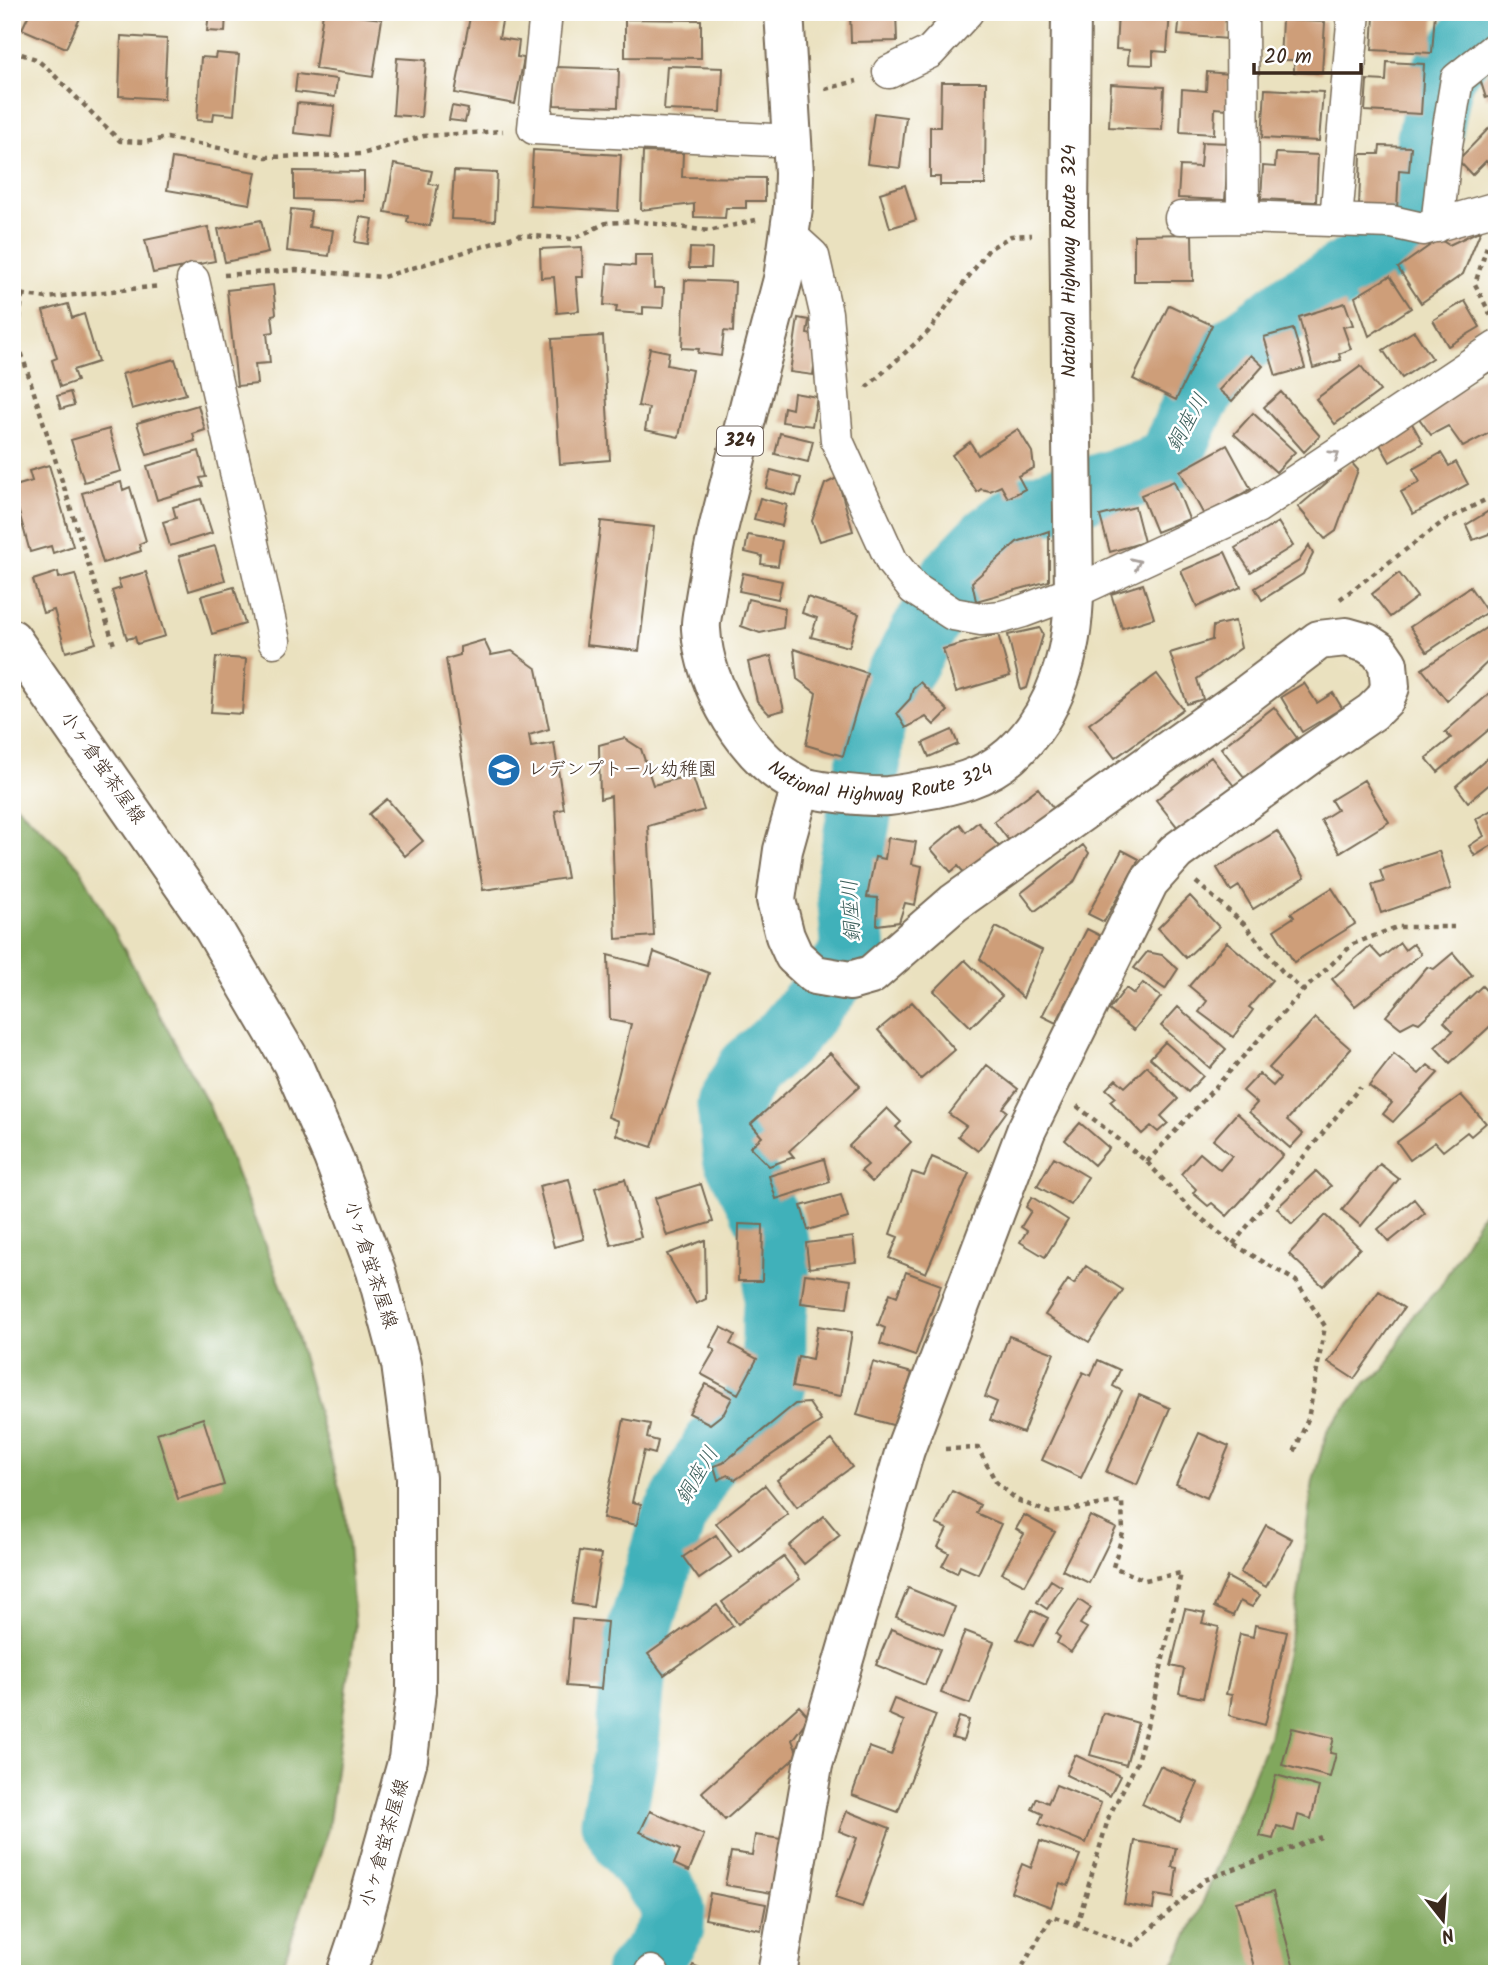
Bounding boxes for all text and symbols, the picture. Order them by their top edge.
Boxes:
scale bar [1254,32,1360,76]
text: 20 m [1264,41,1312,74]
street label: National Highway Route 324 [1055,145,1085,377]
water label: 銅座川 [1158,387,1218,459]
road number: 324 [717,426,763,456]
one-way arrow [1327,451,1340,463]
one-way arrow [1128,557,1141,571]
street label: 小ヶ倉蛍茶屋線 [52,705,152,831]
street label: National Highway Route 324 [764,748,998,774]
school or university icon: レデンプトール幼稚園 [485,751,523,789]
text: National Highway Route 324 [761,754,999,811]
place label: レデンプトール幼稚園 [528,755,717,785]
water label: 銅座川 [834,879,870,943]
street label: 小ヶ倉蛍茶屋線 [335,1197,405,1333]
water label: 銅座川 [668,1441,728,1511]
street label: 小ヶ倉蛍茶屋線 [352,1775,418,1911]
north arrow [1408,1884,1478,1954]
text: N [1437,1918,1458,1950]

